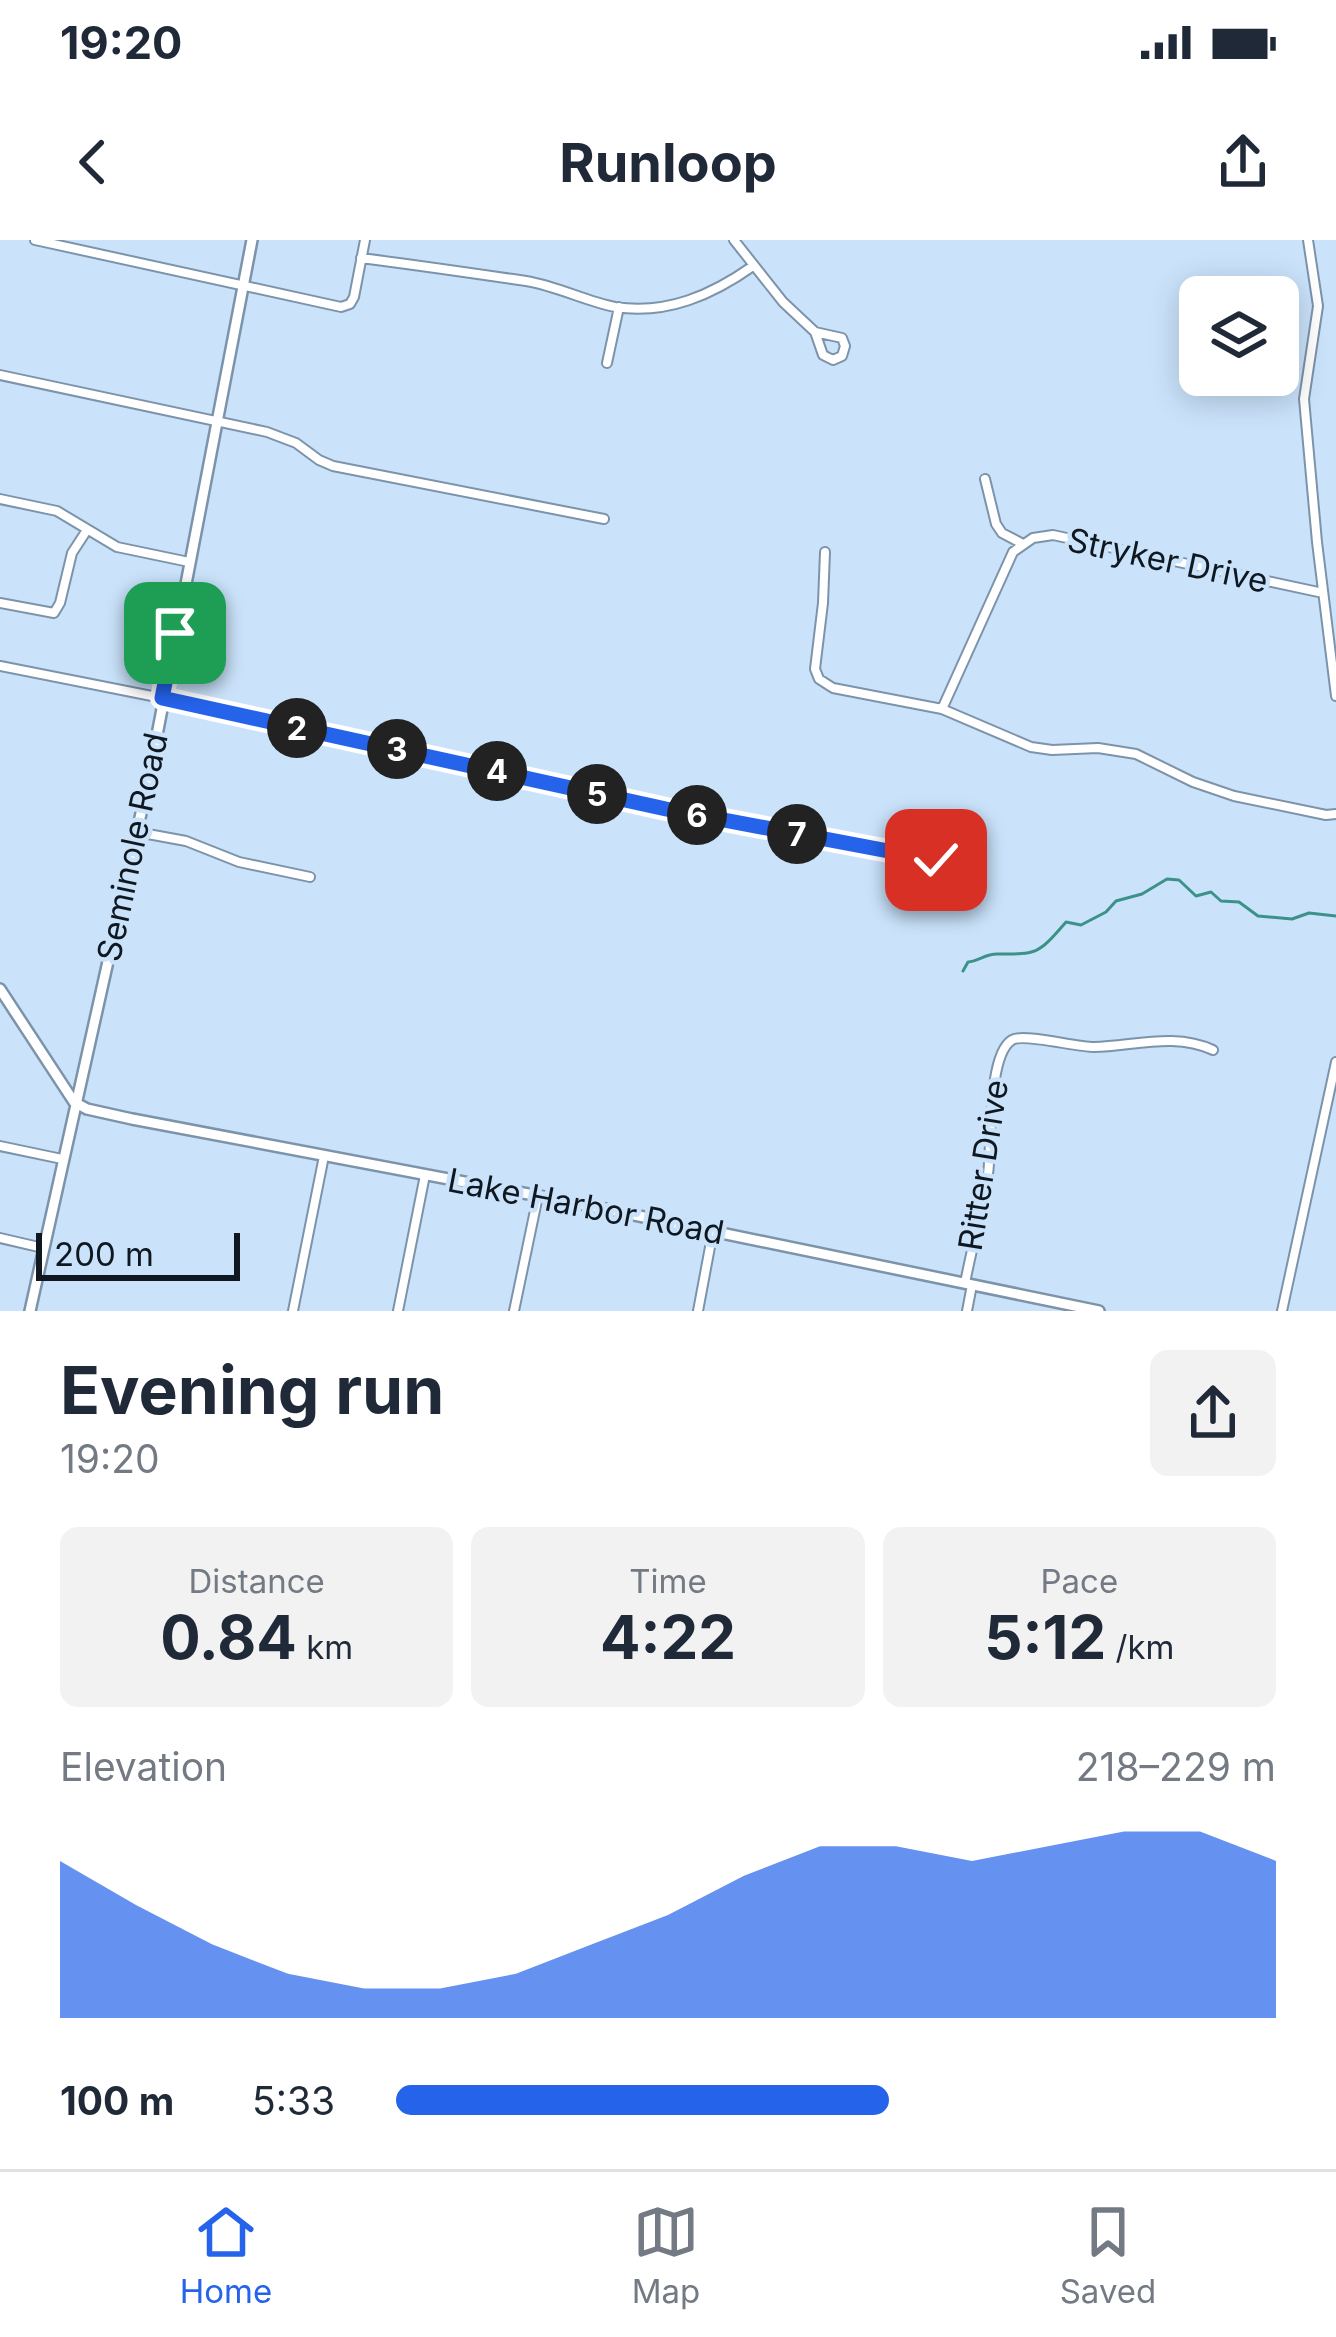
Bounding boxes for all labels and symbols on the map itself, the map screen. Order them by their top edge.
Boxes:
street label: Stryker Drive [1064,519,1272,601]
pin [124,582,226,684]
pin: 2 [267,698,327,758]
pin: 3 [367,719,427,779]
street label: Seminole Road [88,729,176,965]
pin: 4 [467,741,527,801]
pin: 5 [567,764,627,824]
pin: 6 [667,785,727,845]
pin: 7 [767,804,827,864]
pin [885,809,987,911]
street label: Ritter Drive [950,1077,1016,1253]
street label: Lake Harbor Road [445,1160,727,1252]
scale bar [36,1227,240,1280]

